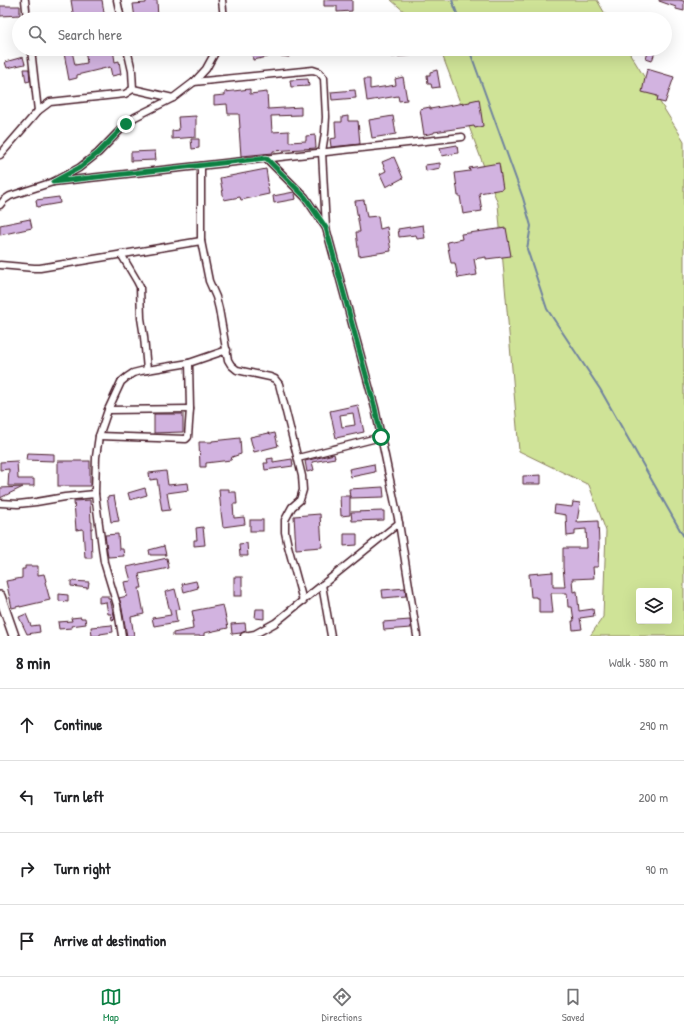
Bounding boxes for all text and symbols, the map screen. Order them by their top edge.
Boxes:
search box [12,12,672,56]
icon: search [26,23,48,45]
text: Search here [58,24,122,45]
route end [117,115,135,133]
route start [372,428,390,446]
map controls [636,588,672,624]
button: layers [636,588,672,624]
text: 8 min [16,651,50,674]
text: Walk · 580 m [609,653,668,671]
icon: ahead [16,714,38,736]
text: Continue [54,714,102,735]
text: 290 m [639,716,668,734]
icon: left [16,786,38,808]
text: Turn left [54,786,104,807]
text: 200 m [638,788,668,806]
icon: right [16,858,38,880]
text: Turn right [54,858,110,879]
text: 90 m [646,860,668,878]
icon: arrive [16,930,38,952]
text: Arrive at destination [54,930,166,951]
tab: Map [100,986,122,1024]
tab: Directions [322,986,362,1024]
tab: Saved [562,986,584,1024]

